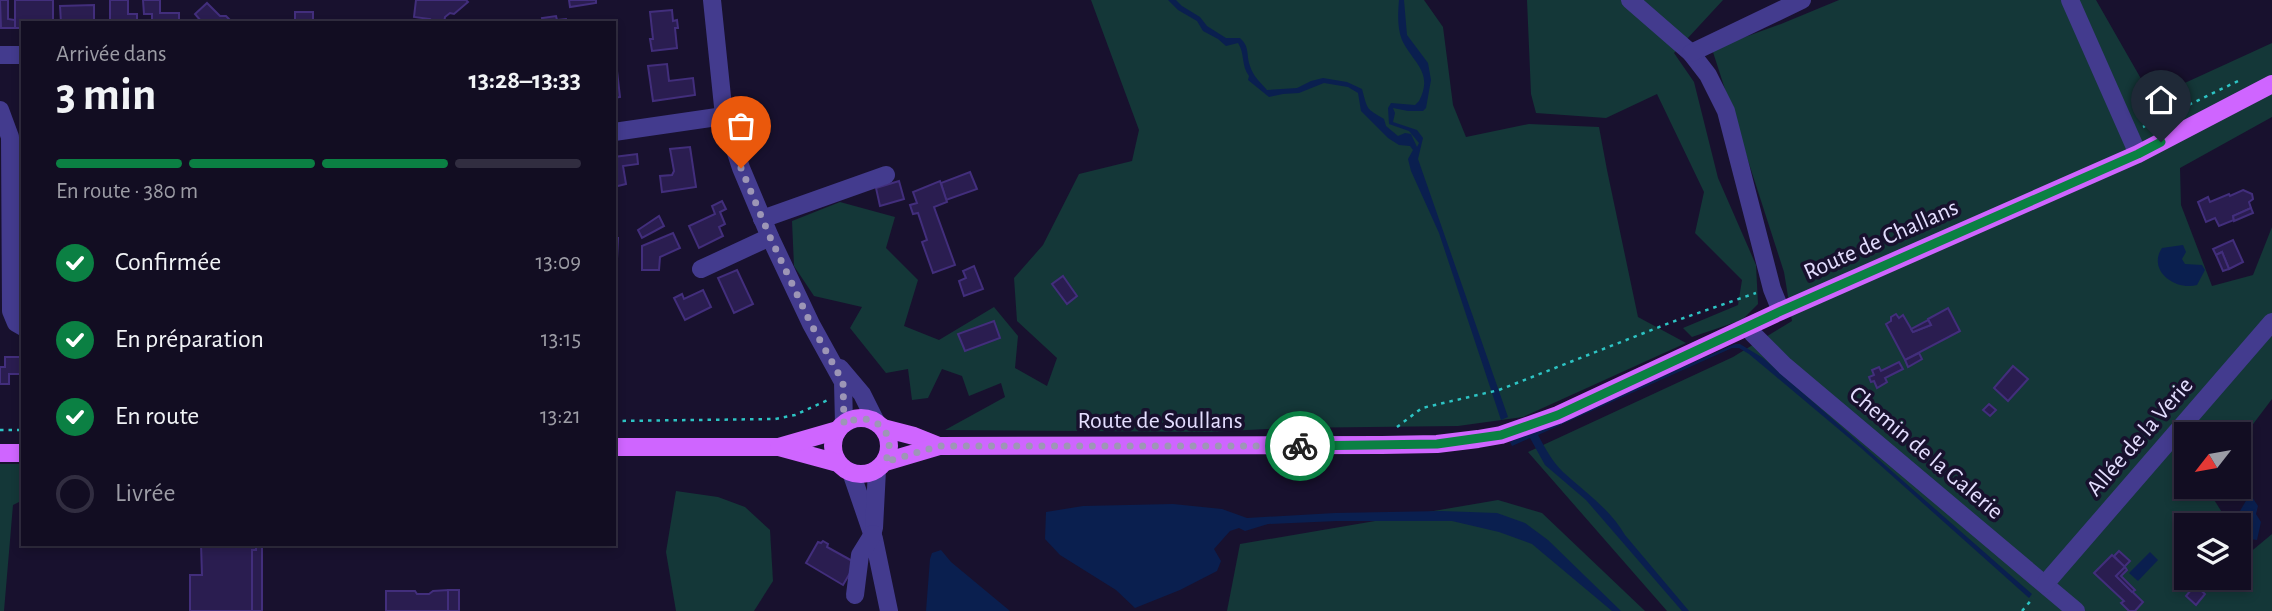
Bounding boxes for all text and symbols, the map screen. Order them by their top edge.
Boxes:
text: Arrivée dans [56,43,167,66]
text: 13:28–13:33 [468,67,581,93]
pin [2131,70,2191,142]
text: 3 min [56,72,156,118]
icon: home [2142,81,2180,119]
pin [711,96,771,168]
icon: bag [722,107,760,145]
text: En route · 380 m [56,180,198,203]
street label: Route de Challans [1800,195,1962,285]
icon: check [56,244,94,282]
text: Confirmée [115,249,221,275]
text: 13:09 [535,251,581,274]
icon: check [56,321,94,359]
text: En préparation [115,326,264,352]
text: 13:15 [541,328,581,351]
street label: Allée de la Verie [2082,373,2198,501]
street label: Chemin de la Galerie [1844,382,2008,524]
icon: check [56,398,94,436]
text: En route [115,403,199,429]
text: 13:21 [540,405,581,428]
street label: Route de Soullans [1077,409,1243,433]
courier [1265,411,1335,481]
north arrow [2174,422,2250,499]
map controls [2174,422,2251,590]
icon: bike [1281,427,1319,465]
text: Livrée [115,480,175,506]
button: layers [2174,513,2251,590]

